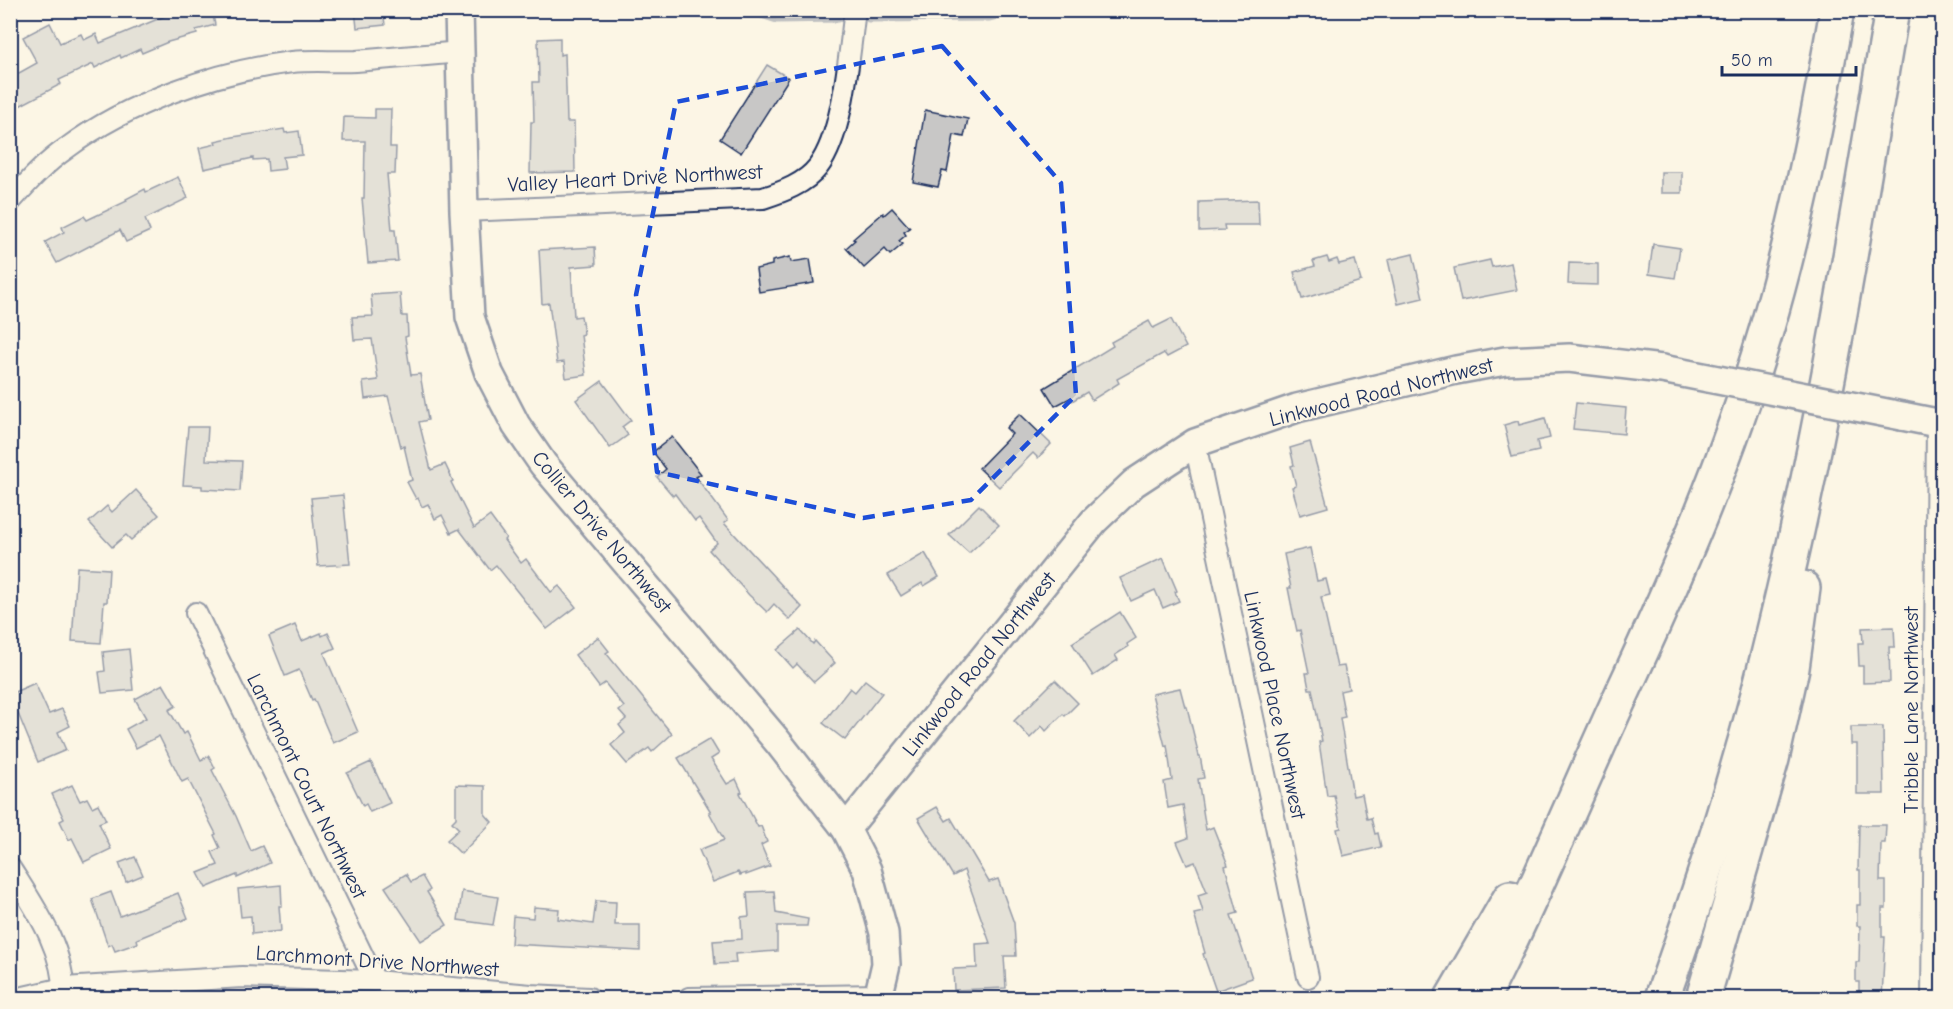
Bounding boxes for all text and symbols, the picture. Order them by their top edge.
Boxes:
scale bar [1722,39,1856,77]
text: 50 m [1731,50,1773,71]
street label: Valley Heart Drive Northwest [507,159,764,197]
street label: Linkwood Road Northwest [1267,352,1496,431]
street label: Collier Drive Northwest [527,446,677,619]
street label: Linkwood Road Northwest [897,566,1061,761]
street label: Linkwood Place Northwest [1239,589,1311,822]
street label: Tribble Lane Northwest [1899,606,1923,813]
street label: Larchmont Court Northwest [242,670,372,903]
street label: Larchmont Drive Northwest [255,941,500,982]

